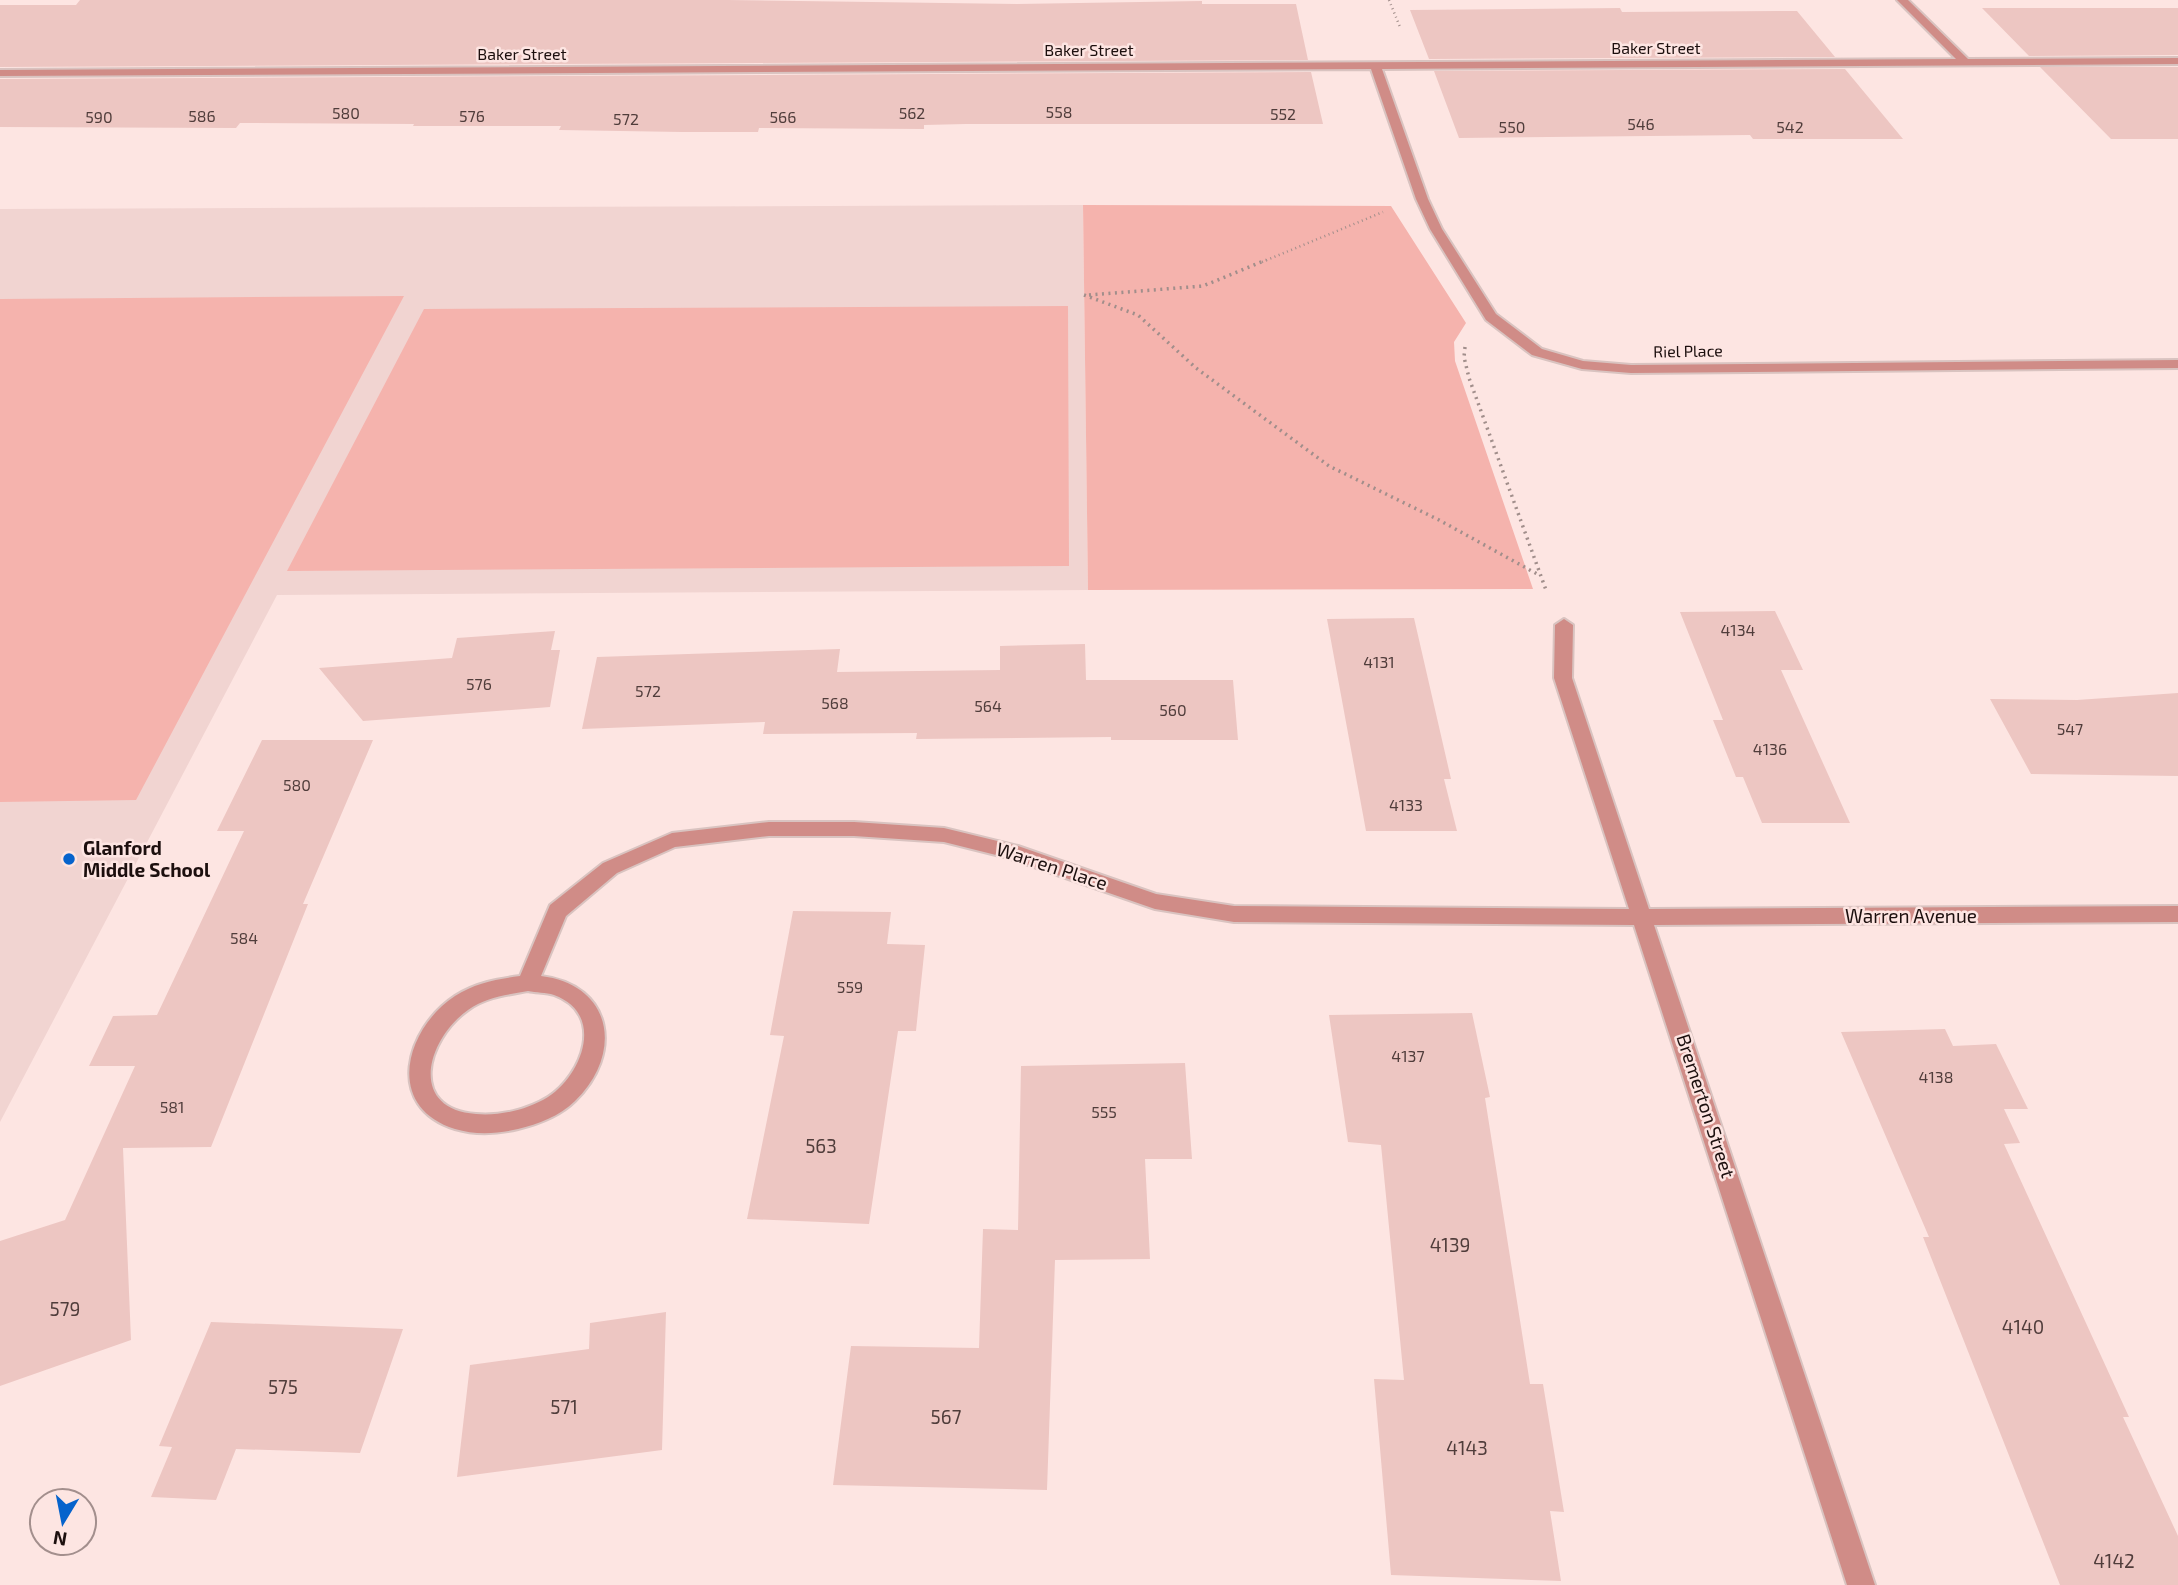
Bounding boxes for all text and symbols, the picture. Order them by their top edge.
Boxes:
street label: Baker Street [1611,38,1701,57]
street label: Baker Street [1044,40,1134,59]
street label: Baker Street [477,44,567,63]
house number: 558 [1046,102,1072,121]
house number: 580 [332,103,360,122]
house number: 562 [899,103,925,122]
house number: 552 [1270,104,1296,123]
house number: 586 [188,106,216,125]
house number: 576 [459,106,485,125]
house number: 590 [85,107,113,126]
house number: 566 [770,107,796,126]
house number: 572 [613,109,639,128]
house number: 546 [1627,114,1655,133]
house number: 550 [1499,117,1525,136]
house number: 542 [1776,117,1804,136]
street label: Riel Place [1653,340,1723,361]
house number: 4134 [1721,620,1756,639]
house number: 4131 [1363,652,1395,671]
house number: 576 [466,674,492,693]
house number: 572 [635,681,661,700]
house number: 568 [821,693,849,712]
house number: 564 [974,696,1002,715]
house number: 560 [1159,700,1187,719]
house number: 547 [2057,719,2083,738]
house number: 4136 [1753,739,1787,758]
house number: 580 [283,775,311,794]
house number: 4133 [1389,795,1423,814]
place label: Glanford Middle School [83,836,211,881]
street label: Warren Place [994,837,1111,894]
marker: Glanford Middle School [61,851,77,867]
street label: Warren Avenue [1845,904,1977,927]
house number: 584 [230,928,258,947]
house number: 559 [837,977,863,996]
street label: Bremerton Street [1672,1031,1741,1181]
house number: 4137 [1391,1046,1425,1065]
house number: 4138 [1919,1067,1953,1086]
house number: 581 [160,1097,184,1116]
house number: 555 [1091,1102,1117,1121]
house number: 563 [805,1134,837,1157]
house number: 4139 [1430,1233,1470,1256]
house number: 579 [50,1297,80,1320]
house number: 4140 [2002,1315,2044,1338]
house number: 575 [268,1375,298,1398]
house number: 571 [550,1395,578,1418]
house number: 567 [931,1405,962,1428]
house number: 4143 [1446,1436,1488,1459]
north arrow [28,1487,98,1557]
text: N [51,1527,69,1552]
house number: 4142 [2093,1549,2135,1572]

